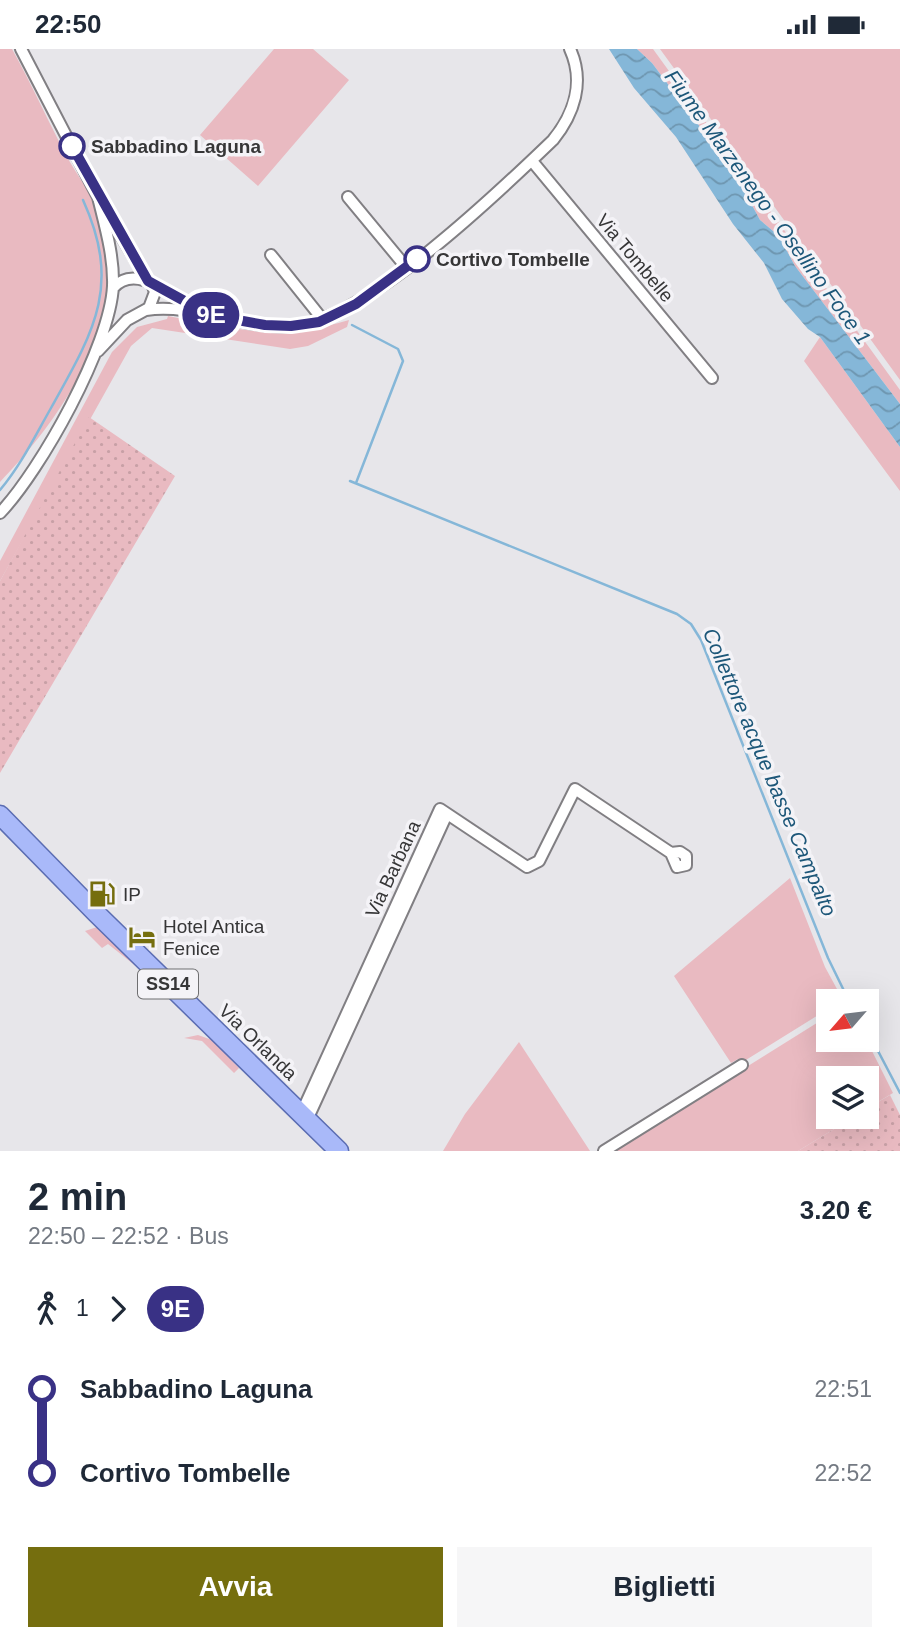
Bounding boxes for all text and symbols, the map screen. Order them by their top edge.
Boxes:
text: 22:50 [35,9,102,39]
water label: Fiume Marzenego - Osellino Foce 1 [661,65,875,349]
marker: Sabbadino Laguna [59,133,85,159]
place label: Sabbadino Laguna [91,136,261,157]
street label: Via Tombelle [592,210,678,306]
marker: Cortivo Tombelle [404,246,430,272]
place label: Cortivo Tombelle [436,249,590,270]
line badge: 9E [180,292,242,338]
text: 9E [196,301,226,328]
water label: Collettore acque basse Campalto [699,625,841,920]
street label: Via Barbana [361,817,425,921]
fuel station icon: IP [87,879,117,909]
place label: IP [123,884,141,905]
place label: Hotel Antica Fenice [163,916,265,959]
hotel icon: Hotel Antica Fenice [127,922,157,952]
road number: SS14 [138,969,198,999]
north arrow [816,989,878,1052]
map controls [816,989,879,1129]
street label: Via Orlanda [215,1000,302,1085]
button: layers [816,1066,879,1129]
text: 2 min [28,1176,127,1218]
text: 3.20 € [800,1195,872,1225]
text: 22:50 – 22:52 · Bus [28,1223,229,1249]
icon: walk [28,1290,66,1328]
icon: forward [99,1290,137,1328]
text: 1 [76,1295,89,1321]
text: 9E [161,1295,190,1322]
text: Sabbadino Laguna [80,1374,313,1404]
text: 22:51 [814,1376,872,1402]
text: Cortivo Tombelle [80,1458,290,1488]
text: 22:52 [814,1460,872,1486]
button: Avvia [28,1547,443,1627]
button: Biglietti [457,1547,872,1627]

